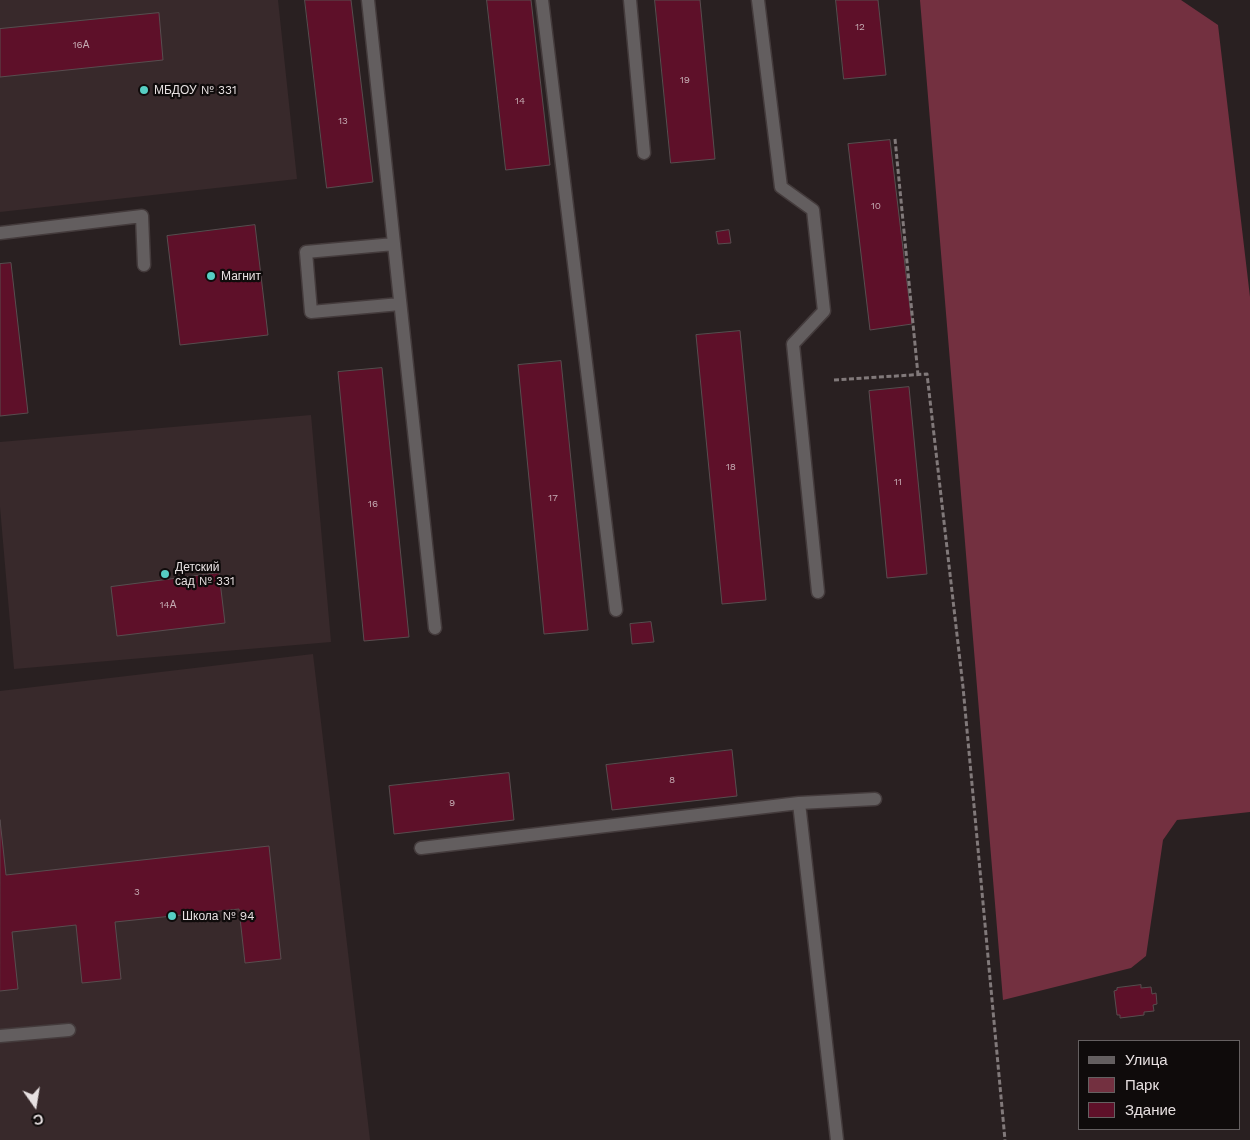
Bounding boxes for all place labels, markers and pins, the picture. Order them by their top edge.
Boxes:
place label: МБДОУ № 331 [154,83,237,97]
marker: МБДОУ № 331 [138,84,150,96]
place label: Магнит [221,269,261,283]
marker: Магнит [205,270,217,282]
place label: Детский сад № 331 [175,560,235,588]
marker: Детский сад № 331 [159,568,171,580]
place label: Школа № 94 [182,909,255,923]
marker: Школа № 94 [166,910,178,922]

